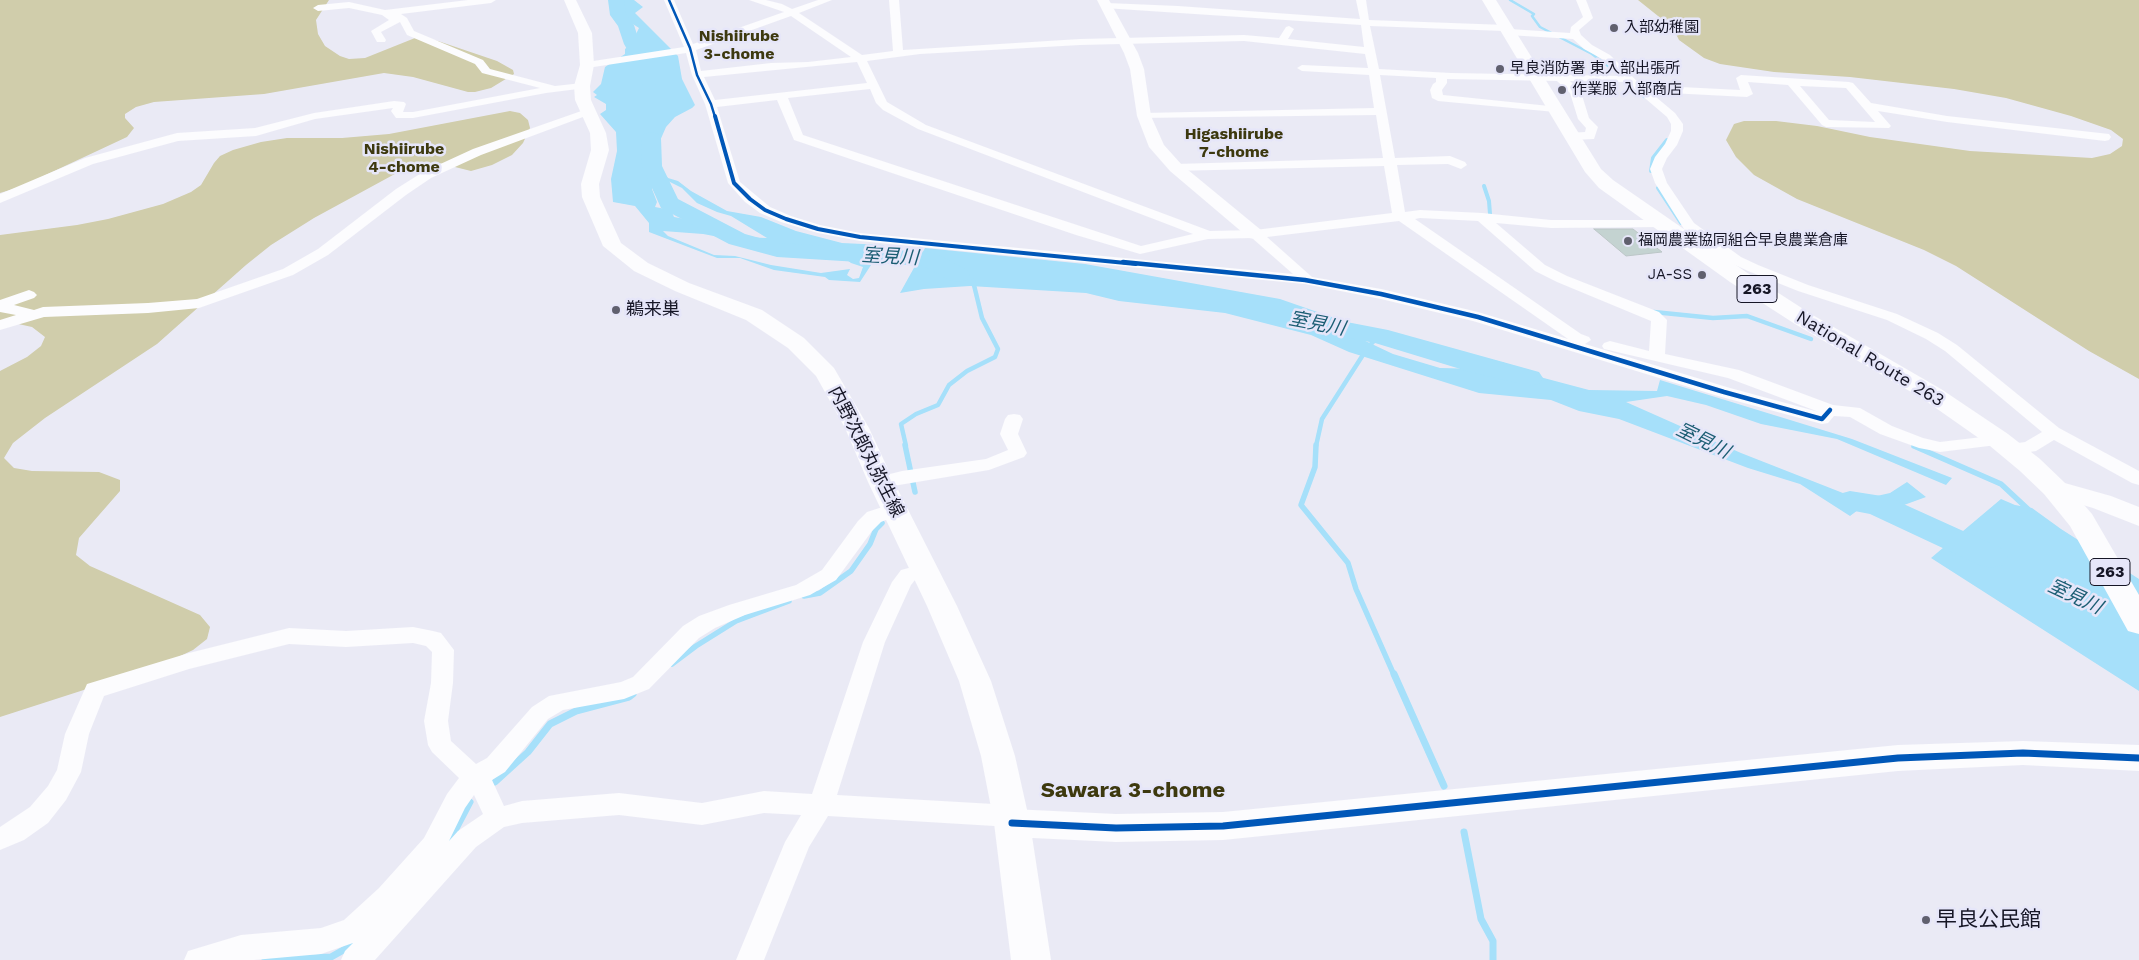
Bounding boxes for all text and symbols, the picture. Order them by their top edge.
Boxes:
place label: 入部幼稚園 [1624,19,1699,37]
marker: 入部幼稚園 [1608,22,1620,34]
district label: Nishiirube 3-chome [699,26,779,64]
place label: 早良消防署 東入部出張所 [1510,60,1680,78]
marker: 早良消防署 東入部出張所 [1494,63,1506,75]
place label: 作業服 入部商店 [1572,81,1682,99]
marker: 作業服 入部商店 [1556,84,1568,96]
district label: Higashiirube 7-chome [1185,124,1283,162]
district label: Nishiirube 4-chome [364,139,444,177]
place label: 福岡農業協同組合早良農業倉庫 [1638,232,1848,250]
marker: 福岡農業協同組合早良農業倉庫 [1622,235,1634,247]
water label: 室見川 [861,244,919,270]
place label: JA-SS [1648,266,1692,284]
marker: JA-SS [1696,269,1708,281]
road number: 263 [1737,276,1777,302]
place label: 鵜来巣 [626,299,680,321]
marker: 鵜来巣 [610,304,622,316]
street label: National Route 263 [1792,306,1948,412]
water label: 室見川 [1287,307,1347,341]
street label: 内野次郎丸弥生線 [824,383,908,521]
water label: 室見川 [1672,418,1734,464]
road number: 263 [2090,558,2130,586]
water label: 室見川 [2044,575,2106,619]
district label: Sawara 3-chome [1041,778,1225,804]
place label: 早良公民館 [1936,907,2041,933]
marker: 早良公民館 [1920,914,1932,926]

